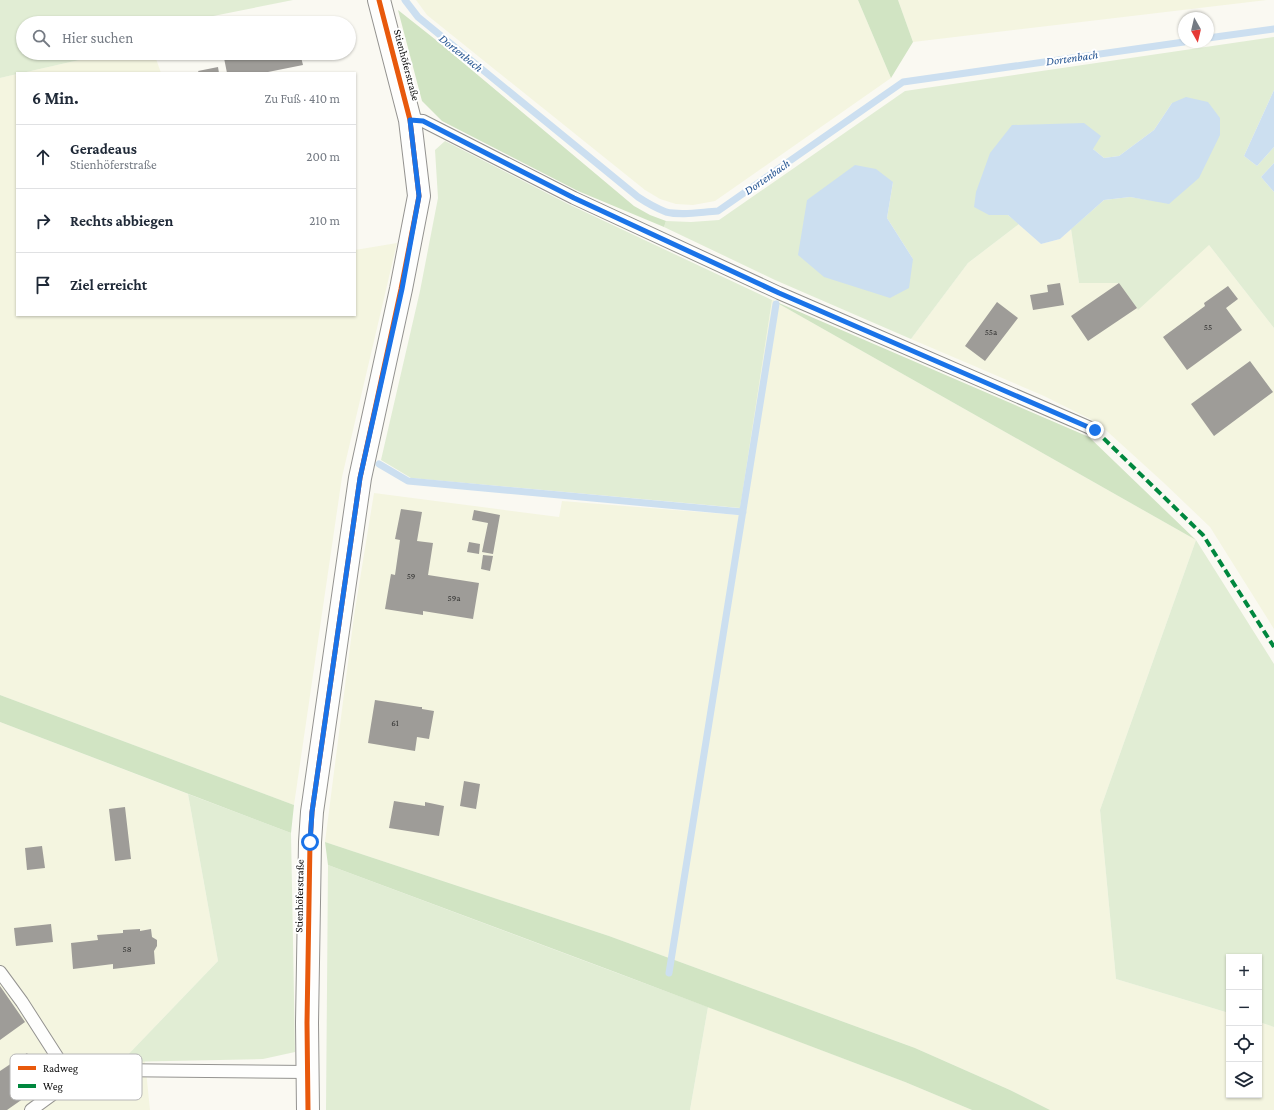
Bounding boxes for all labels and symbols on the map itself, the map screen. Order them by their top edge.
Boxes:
north arrow [1178,12,1214,48]
street label: Stienhöferstraße [392,28,422,102]
water label: Dortenbach [436,31,486,75]
water label: Dortenbach [1045,47,1099,69]
water label: Dortenbach [742,156,793,198]
house number: 55 [1204,322,1212,332]
house number: 55a [985,327,997,337]
route end [1086,421,1104,439]
house number: 59 [407,571,416,581]
house number: 59a [448,593,460,603]
house number: 61 [391,718,399,728]
route start [301,833,319,851]
street label: Stienhöferstraße [292,859,306,933]
house number: 58 [122,944,132,954]
legend [10,1054,142,1100]
text: Radweg [43,1062,79,1075]
text: Weg [43,1080,63,1093]

